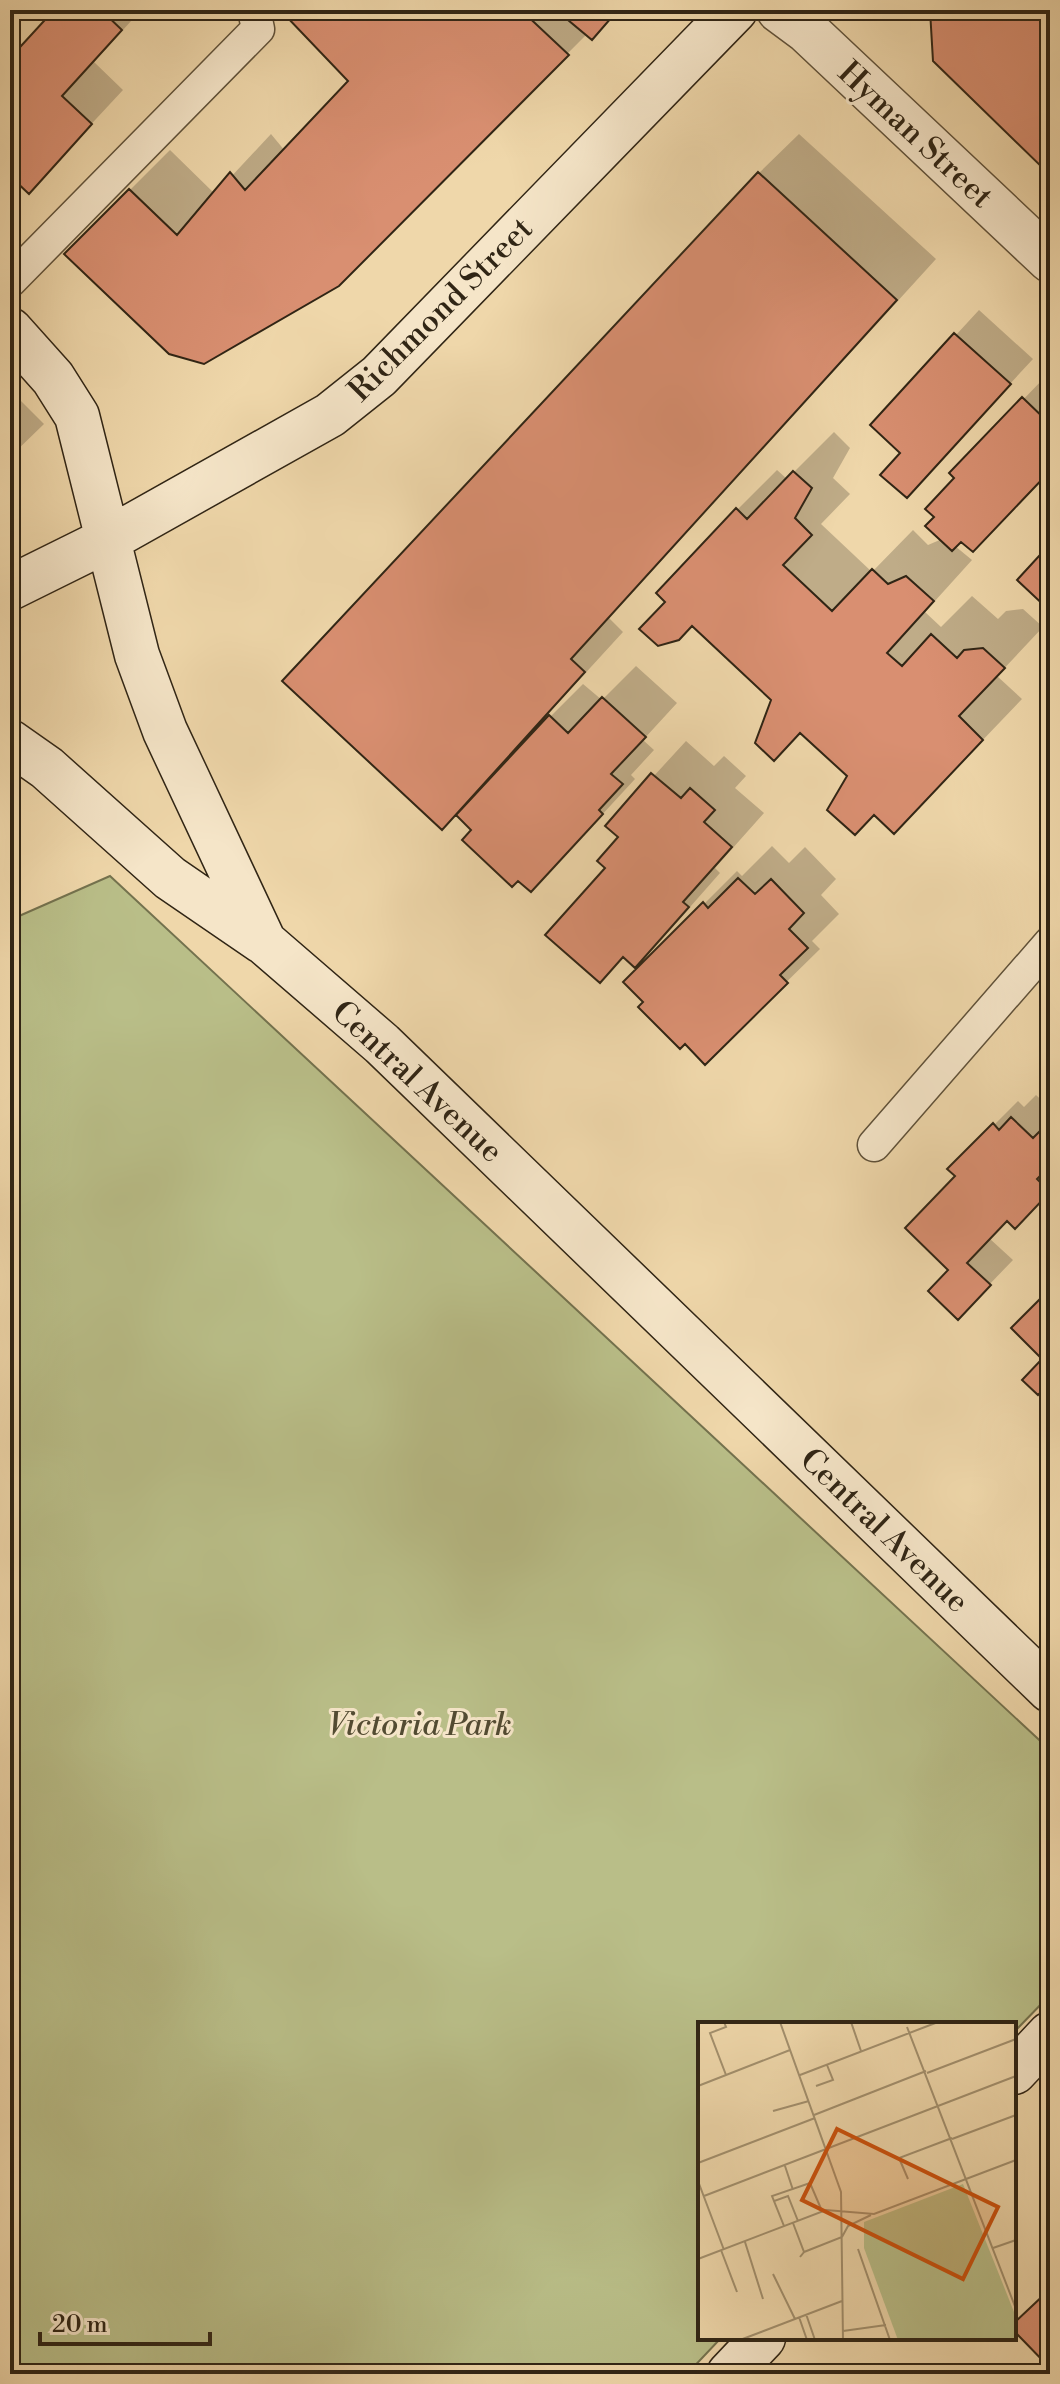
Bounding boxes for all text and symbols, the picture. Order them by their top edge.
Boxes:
street label: Hyman Street [829,53,1001,217]
street label: Richmond Street [340,209,541,410]
street label: Central Avenue [323,992,511,1171]
street label: Central Avenue [791,1440,977,1622]
park label: Victoria Park [328,1705,512,1745]
inset map [698,2022,1016,2340]
scale bar [40,2296,210,2346]
text: 20 m [52,2310,108,2340]

